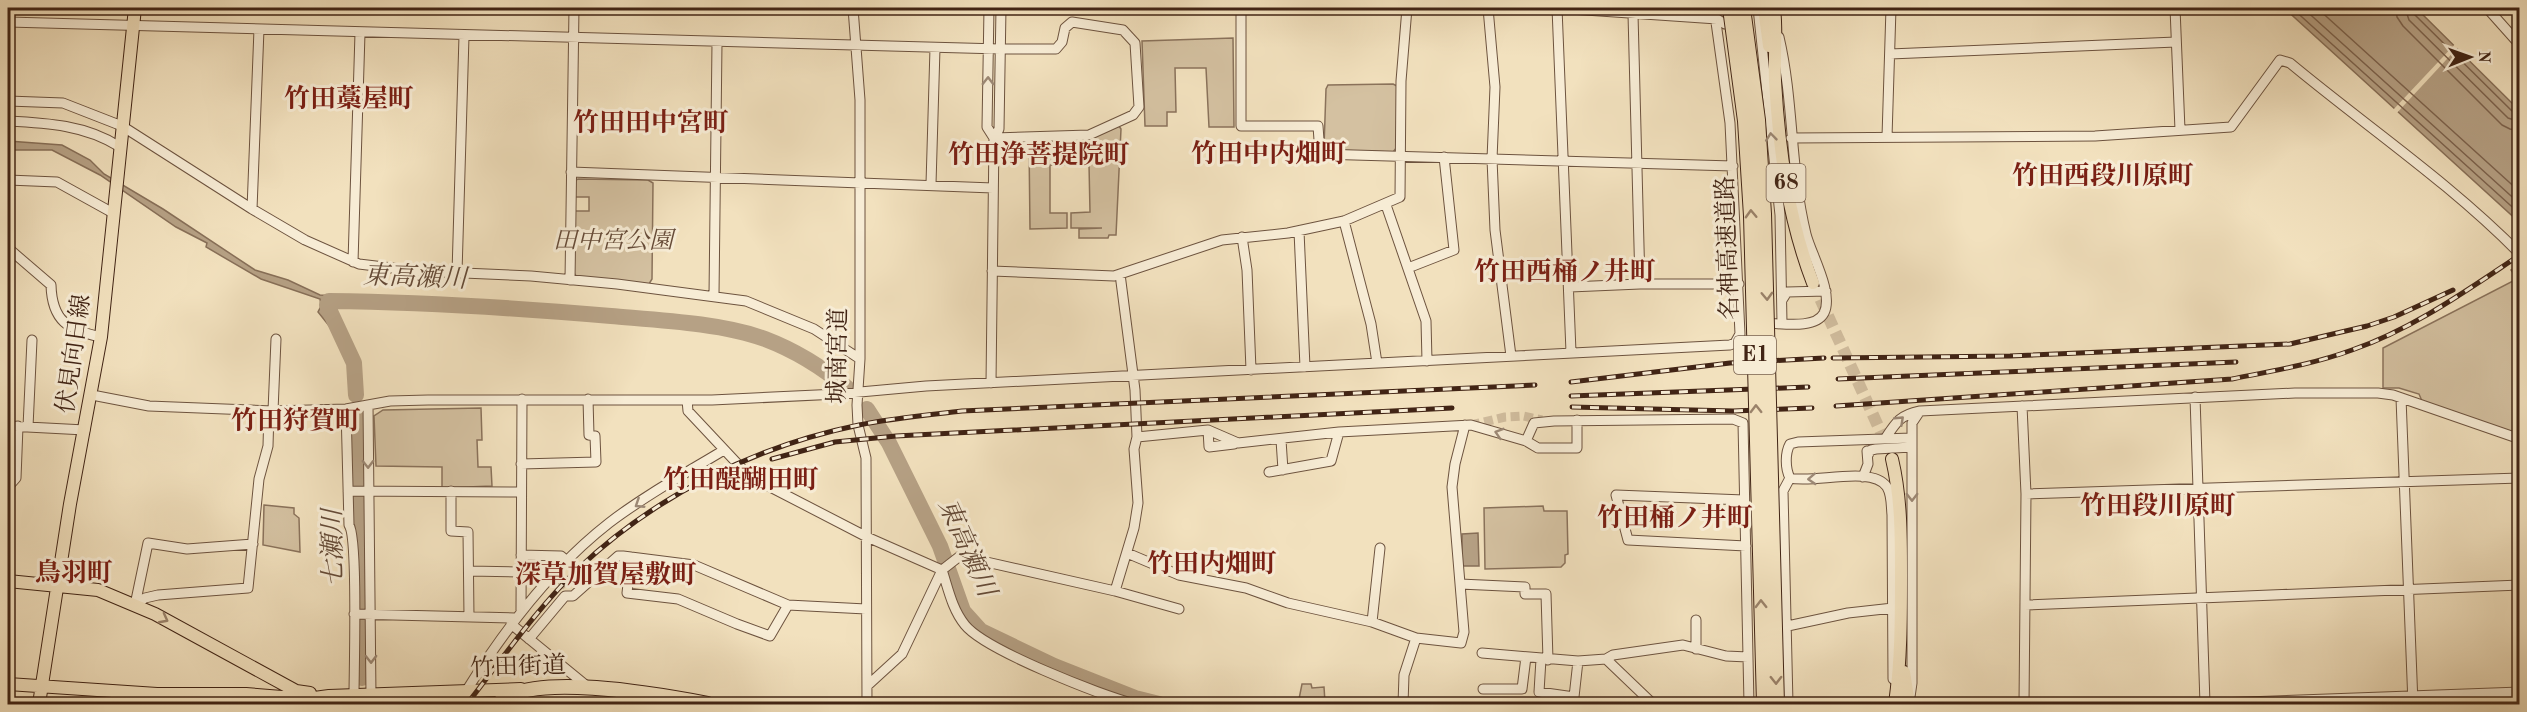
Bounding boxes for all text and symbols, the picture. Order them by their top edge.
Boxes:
north arrow [2440,27,2500,87]
text: N [2475,51,2491,64]
one-way arrow [982,77,994,86]
district label: 竹田藁屋町 [284,84,414,113]
district label: 竹田田中宮町 [573,108,729,137]
one-way arrow [1765,132,1778,142]
district label: 竹田中内畑町 [1191,139,1347,168]
district label: 竹田浄菩提院町 [948,140,1130,169]
district label: 竹田西段川原町 [2012,161,2194,190]
road number: 68 [1766,164,1806,202]
street label: 名神高速道路 [1711,176,1744,320]
one-way arrow [1744,210,1757,219]
park label: 田中宮公園 [553,227,677,254]
district label: 竹田西桶ノ井町 [1474,257,1656,286]
water label: 東高瀬川 [363,261,470,293]
one-way arrow [1760,291,1773,300]
street label: 伏見向日線 [52,292,95,415]
street label: 城南宮道 [823,308,852,404]
road number: E1 [1734,336,1776,374]
one-way arrow [1750,405,1762,414]
district label: 竹田狩賀町 [231,406,361,435]
one-way arrow [1892,417,1903,428]
one-way arrow [1494,428,1505,440]
one-way arrow [362,459,375,468]
district label: 竹田醍醐田町 [663,465,819,494]
one-way arrow [1808,472,1817,485]
district label: 竹田段川原町 [2080,491,2236,520]
one-way arrow [1906,492,1918,501]
water label: 東高瀬川 [933,494,1002,604]
one-way arrow [635,496,646,507]
district label: 竹田桶ノ井町 [1597,503,1753,532]
water label: 七瀬川 [318,506,348,587]
district label: 竹田内畑町 [1147,549,1277,578]
district label: 鳥羽町 [35,558,113,587]
district label: 深草加賀屋敷町 [515,560,697,589]
one-way arrow [1755,600,1767,609]
one-way arrow [158,612,169,623]
street label: 竹田街道 [470,651,566,682]
one-way arrow [364,654,377,663]
one-way arrow [1770,675,1782,684]

